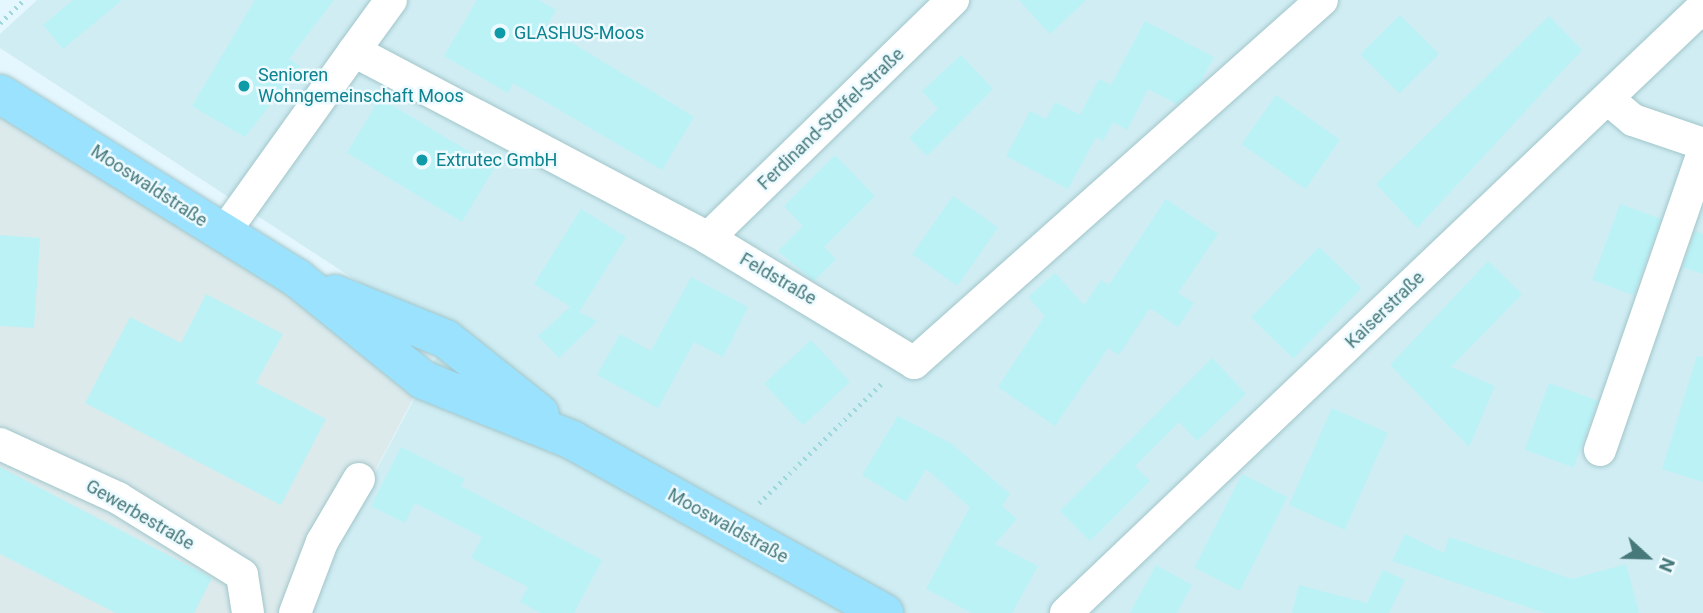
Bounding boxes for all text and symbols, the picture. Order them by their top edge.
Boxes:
place label: GLASHUS-Moos [514,22,644,44]
marker: GLASHUS-Moos [492,25,508,41]
street label: Ferdinand-Stoffel-Straße [753,44,909,194]
place label: Senioren Wohngemeinschaft Moos [258,65,464,108]
marker: Senioren Wohngemeinschaft Moos [236,78,252,94]
street label: Mooswaldstraße [87,140,211,232]
place label: Extrutec GmbH [436,149,557,171]
marker: Extrutec GmbH [414,152,430,168]
street label: Feldstraße [736,248,820,310]
street label: Kaiserstraße [1341,267,1429,353]
street label: Gewerbestraße [82,475,198,555]
street label: Mooswaldstraße [664,484,792,568]
north arrow [1612,522,1682,592]
text: N [1654,555,1680,576]

